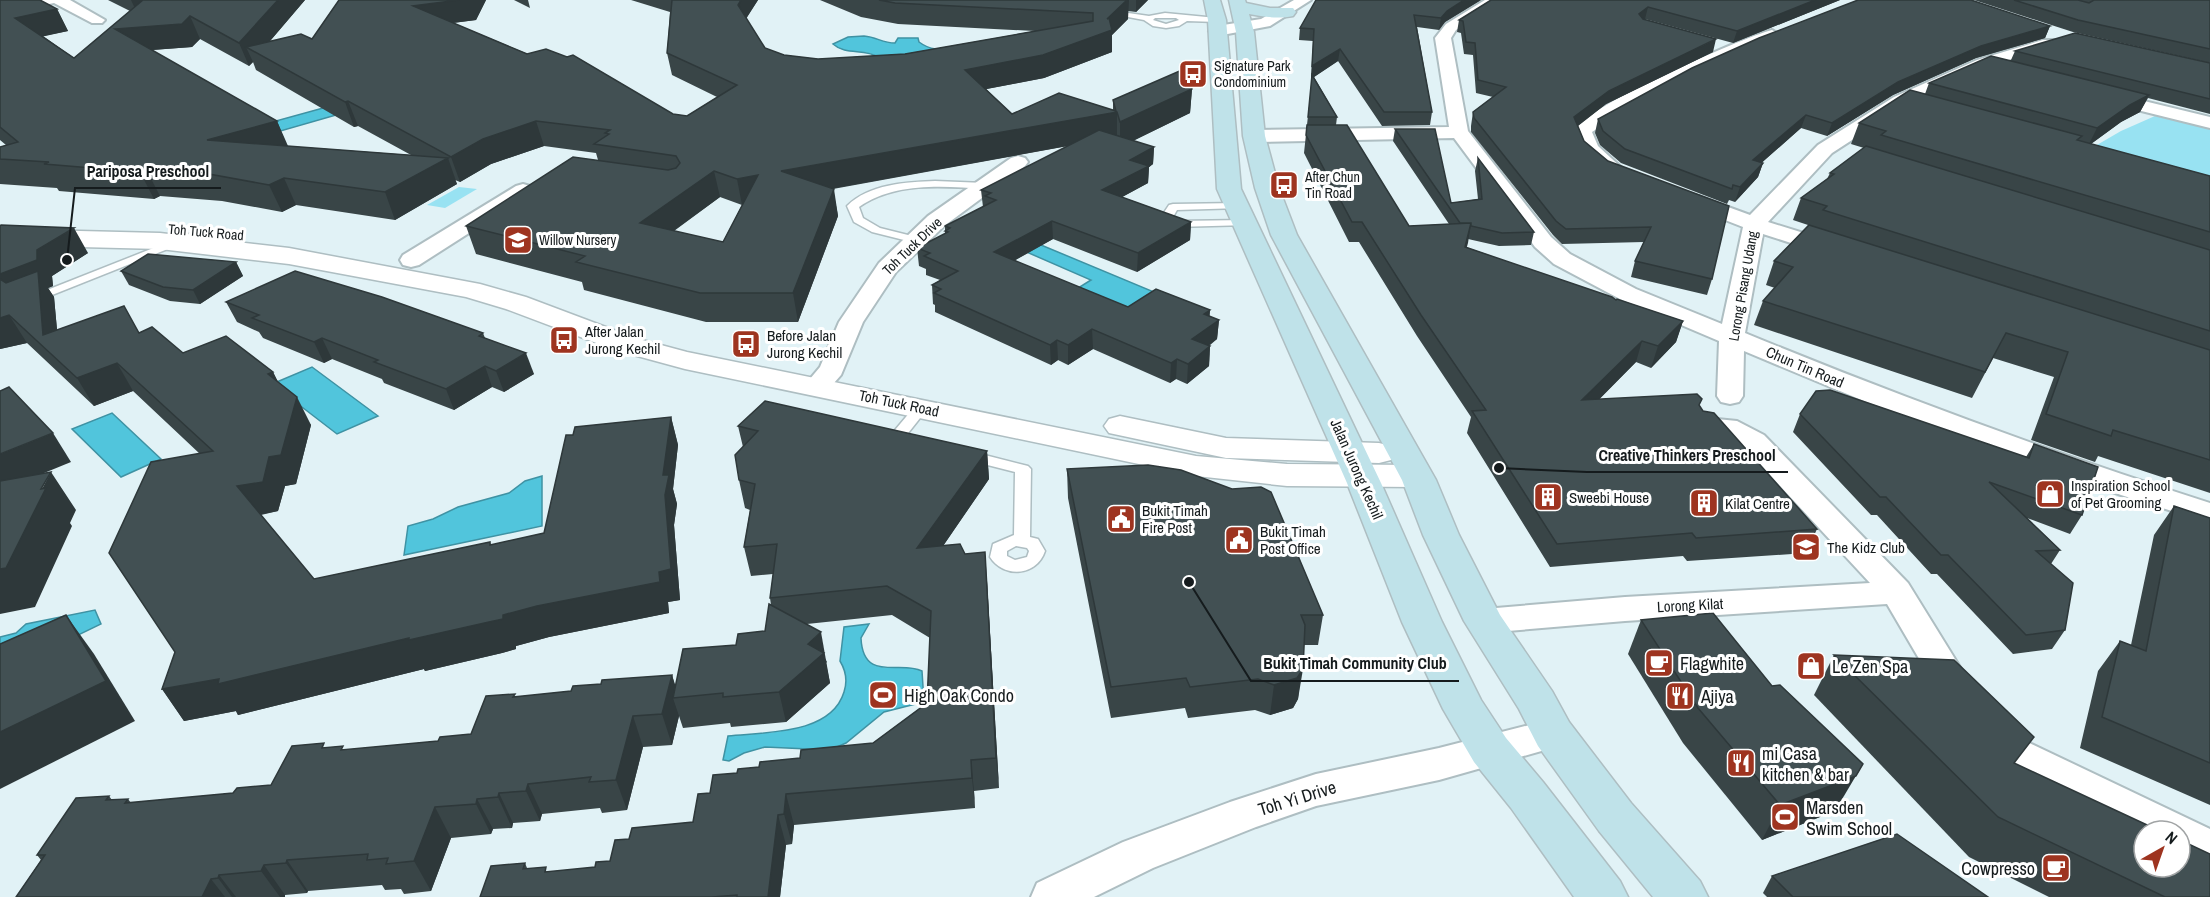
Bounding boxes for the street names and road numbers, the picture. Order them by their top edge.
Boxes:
street label: Toh Tuck Drive [878,213,946,279]
street label: Toh Tuck Road [167,220,245,244]
street label: Lorong Pisang Udang [1724,229,1762,343]
street label: Chun Tin Road [1763,341,1847,393]
street label: Toh Tuck Road [857,384,941,422]
street label: Jalan Jurong Kechil [1325,415,1389,523]
street label: Lorong Kilat [1656,593,1724,617]
street label: Toh Yi Drive [1255,774,1339,822]

